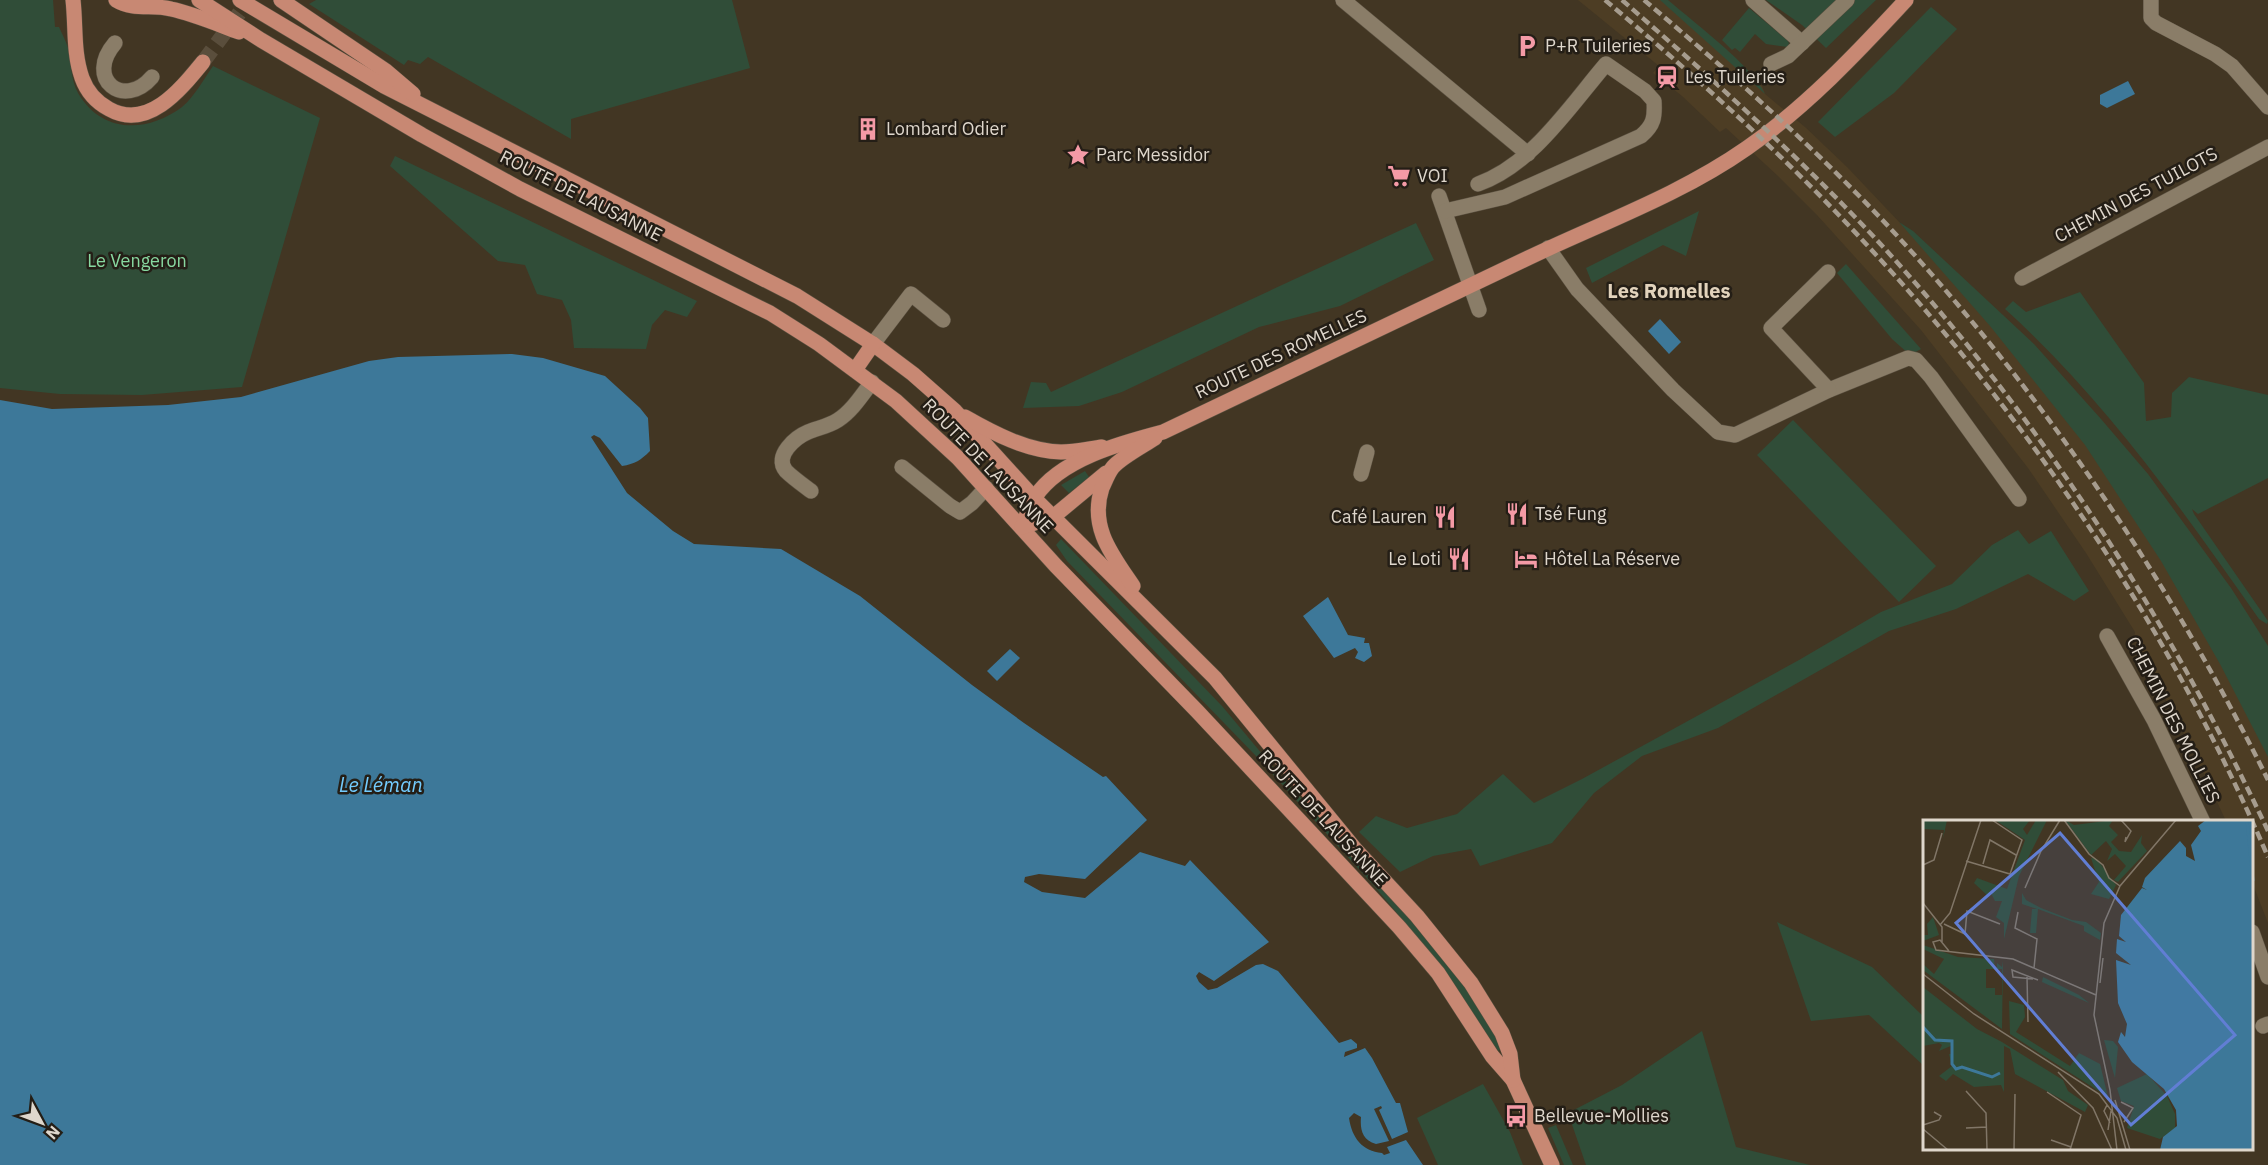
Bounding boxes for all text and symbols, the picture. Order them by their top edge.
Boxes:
parking icon: P+R Tuileries [1514,33,1540,59]
place label: P+R Tuileries [1545,34,1651,57]
station icon: Les Tuileries [1654,64,1680,90]
place label: Les Tuileries [1685,65,1785,88]
building icon: Lombard Odier [855,116,881,142]
place label: Lombard Odier [886,117,1006,140]
place icon: Parc Messidor [1065,142,1091,168]
street label: CHEMIN DES TUILOTS [2050,142,2221,247]
place label: Parc Messidor [1096,143,1210,166]
street label: ROUTE DE LAUSANNE [496,145,666,246]
supermarket icon: VOI [1386,163,1412,189]
place label: VOI [1417,164,1448,187]
park label: Le Vengeron [87,249,187,272]
district label: Les Romelles [1607,277,1731,304]
street label: ROUTE DES ROMELLES [1191,304,1370,403]
street label: ROUTE DE LAUSANNE [918,393,1059,538]
restaurant icon: Tsé Fung [1504,501,1530,527]
place label: Tsé Fung [1535,502,1607,525]
restaurant icon: Café Lauren [1432,504,1458,530]
place label: Café Lauren [1331,505,1427,528]
restaurant icon: Le Loti [1446,546,1472,572]
hotel icon: Hôtel La Réserve [1513,546,1539,572]
place label: Le Loti [1388,547,1441,570]
place label: Hôtel La Réserve [1544,547,1680,570]
street label: CHEMIN DES MOLLIES [2121,633,2225,807]
street label: ROUTE DE LAUSANNE [1254,744,1393,891]
water label: Le Léman [339,771,423,798]
inset map [1923,820,2253,1150]
north arrow [12,1093,72,1153]
bus stop icon: Bellevue-Mollies [1503,1103,1529,1129]
place label: Bellevue-Mollies [1534,1104,1669,1127]
text: N [42,1122,65,1144]

